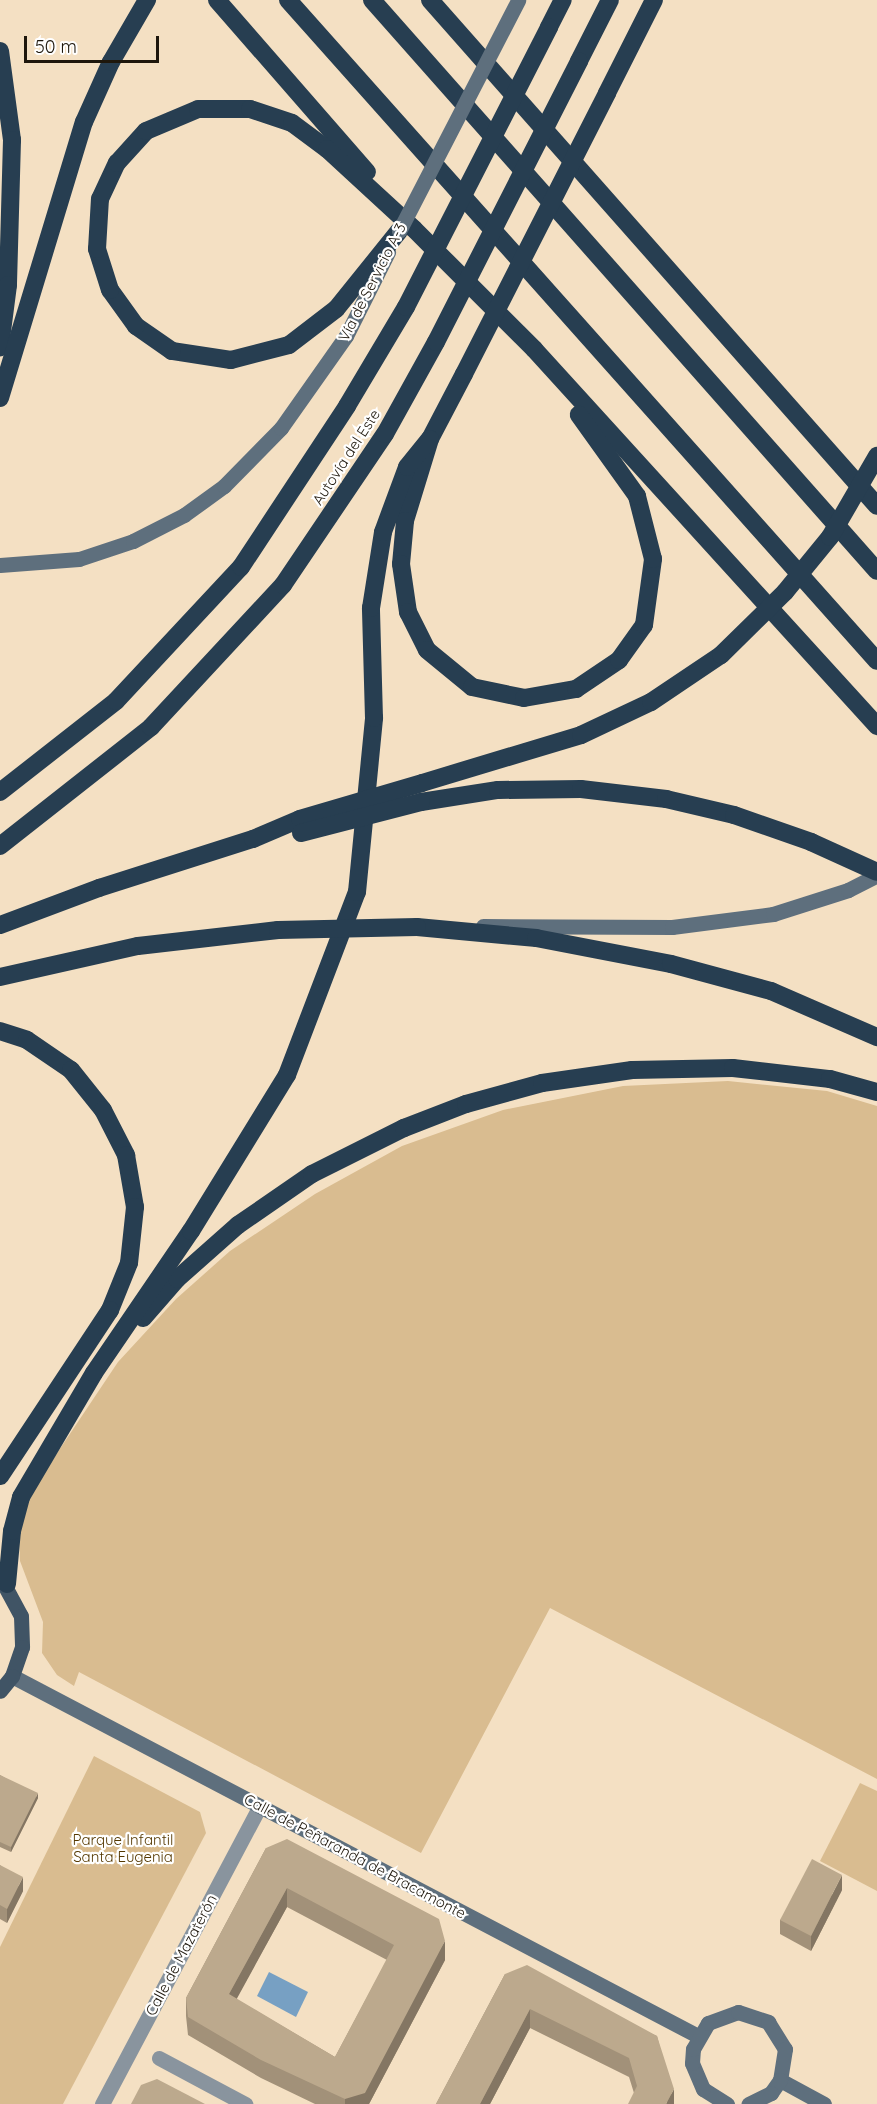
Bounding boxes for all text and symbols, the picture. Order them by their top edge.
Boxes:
scale bar [27,24,162,62]
text: 50 m [35,35,77,58]
street label: Vía de Servicio A-3 [334,220,410,344]
street label: Autovía del Este [308,406,384,508]
street label: Calle de Peñaranda de Bracamonte [241,1790,469,1922]
park label: Parque Infantil Santa Eugenia [73,1830,173,1865]
street label: Calle de Mazaterón [141,1891,221,2019]

